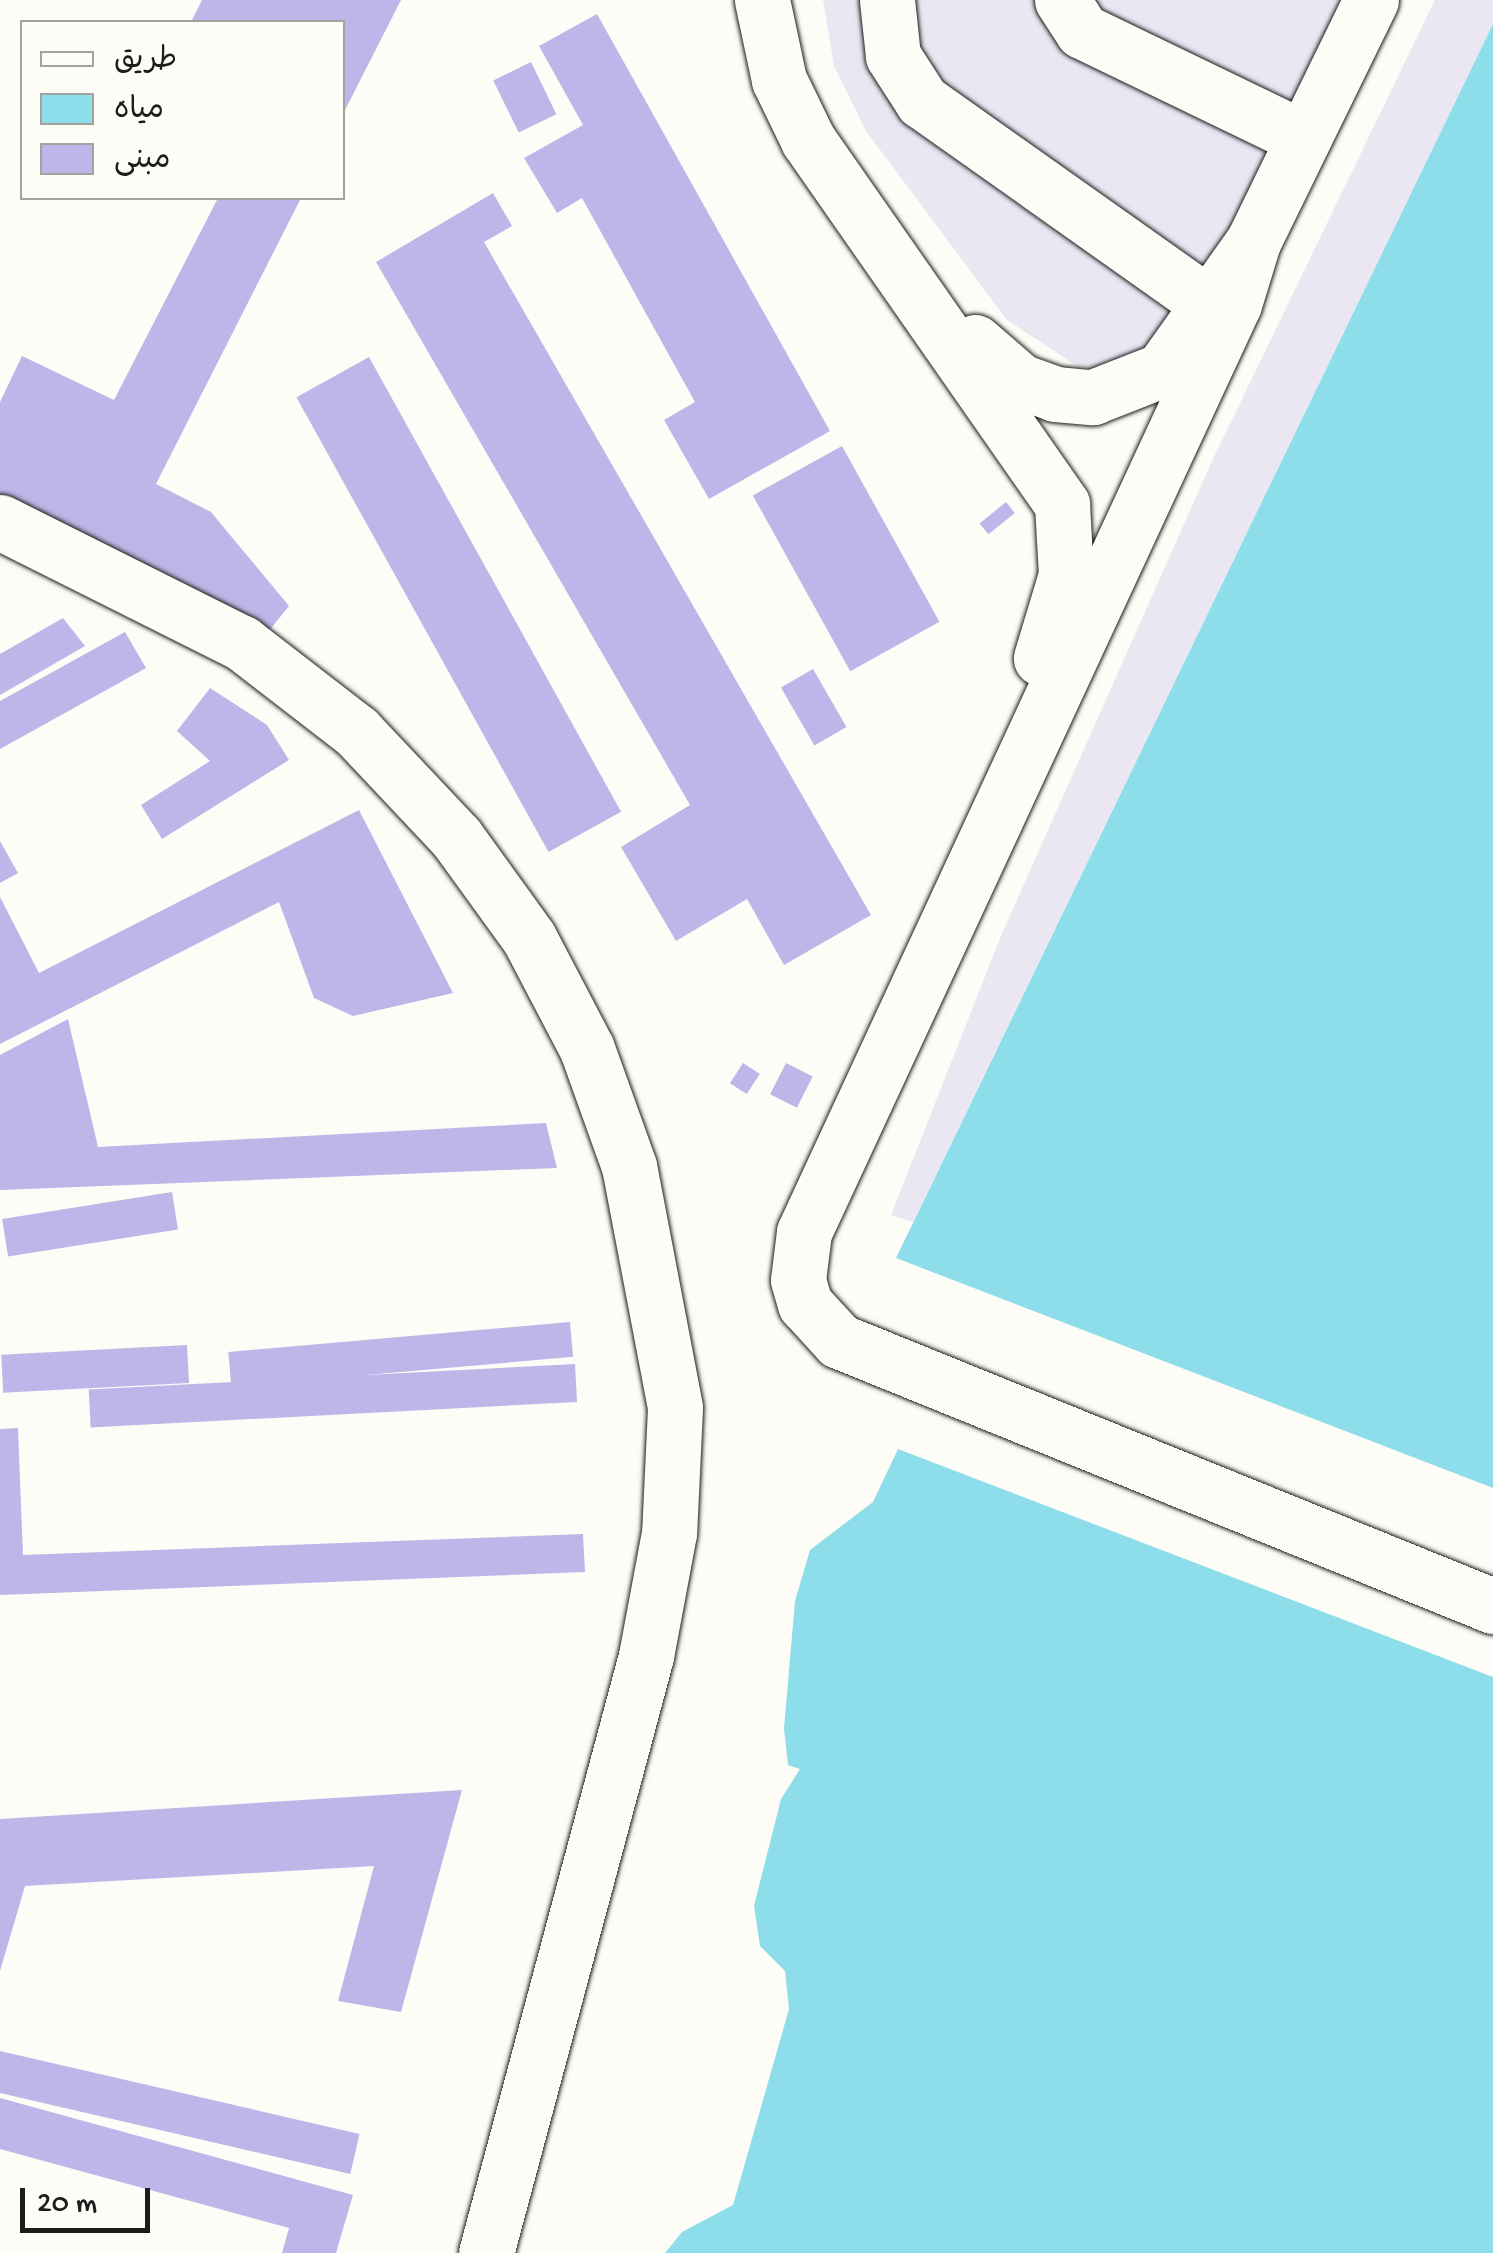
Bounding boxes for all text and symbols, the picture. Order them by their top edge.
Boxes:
legend [20,20,345,200]
text: طريق [114,44,177,79]
text: مياه [114,94,164,129]
text: مبنى [114,144,170,179]
scale bar [25,2168,155,2230]
text: 20 m [37,2188,97,2223]

